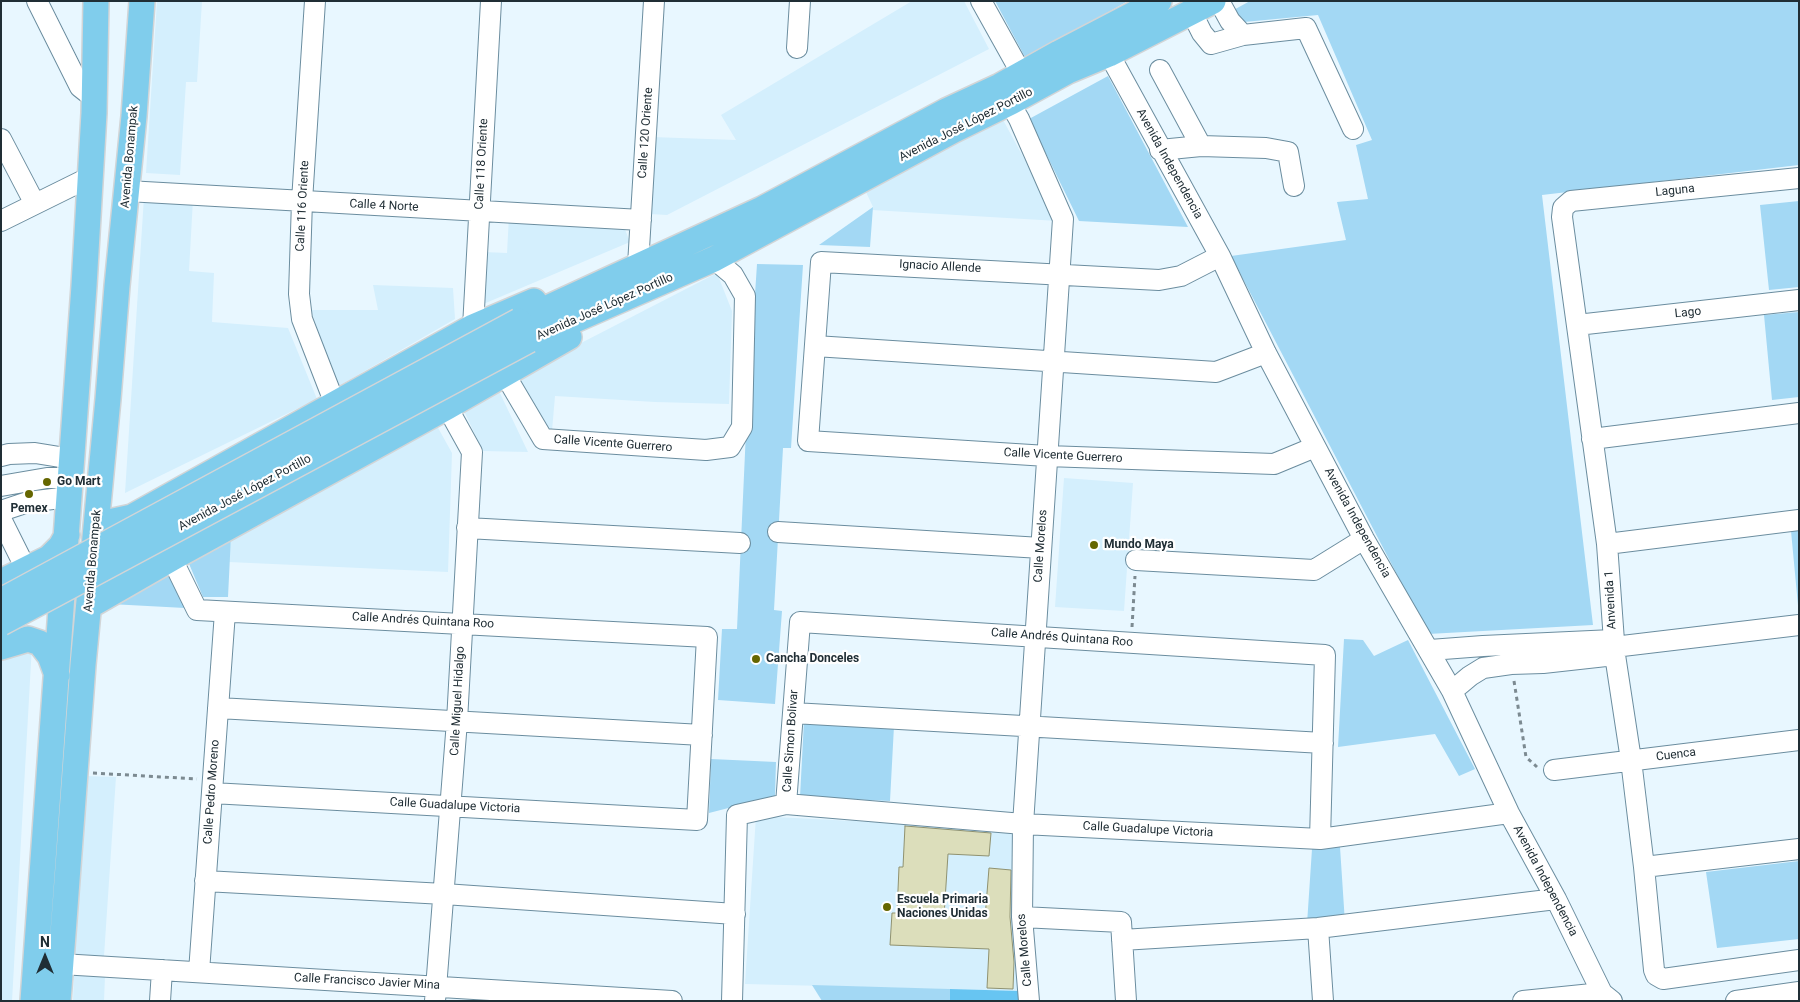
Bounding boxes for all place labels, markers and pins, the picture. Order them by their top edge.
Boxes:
place label: Go Mart [57,475,101,489]
marker: Go Mart [41,476,53,488]
marker: Pemex [23,488,35,500]
place label: Pemex [10,502,48,516]
place label: Mundo Maya [1104,538,1174,552]
marker: Mundo Maya [1088,539,1100,551]
place label: Cancha Donceles [766,652,859,666]
marker: Cancha Donceles [750,653,762,665]
place label: Escuela Primaria Naciones Unidas [897,893,988,921]
marker: Escuela Primaria Naciones Unidas [881,901,893,913]

